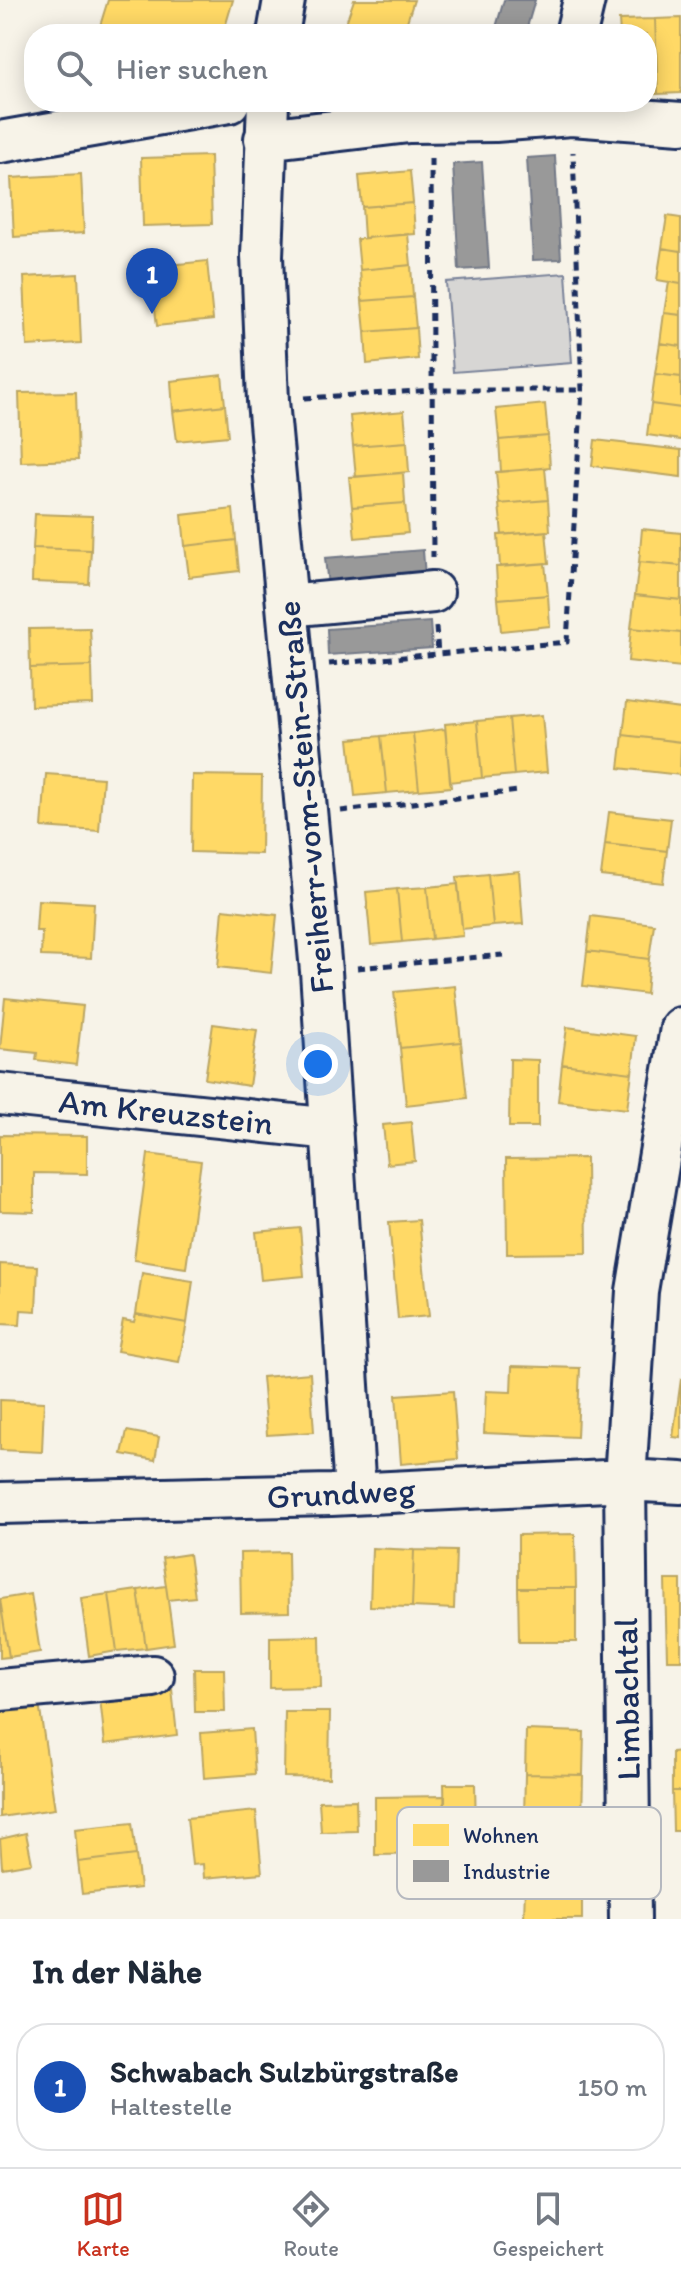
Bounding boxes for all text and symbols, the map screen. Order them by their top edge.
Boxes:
search box [24,24,657,112]
icon: search [52,46,96,90]
text: Hier suchen [116,50,268,87]
pin: 1 [126,248,178,314]
street label: Freiherr-vom-Stein-Straße [267,599,343,995]
your location [298,1044,338,1084]
street label: Am Kreuzstein [57,1080,275,1144]
street label: Grundweg [266,1469,417,1517]
street label: Limbachtal [605,1617,649,1781]
legend [397,1807,661,1899]
text: Wohnen [463,1822,539,1849]
text: Industrie [463,1858,550,1885]
text: In der Nähe [32,1951,202,1992]
text: Schwabach Sulzbürgstraße [110,2053,459,2090]
text: 1 [54,2071,66,2103]
text: 150 m [578,2071,647,2103]
text: Haltestelle [110,2090,232,2122]
tab: Karte [77,2187,130,2262]
tab: Route [284,2187,339,2262]
tab: Gespeichert [493,2187,604,2262]

